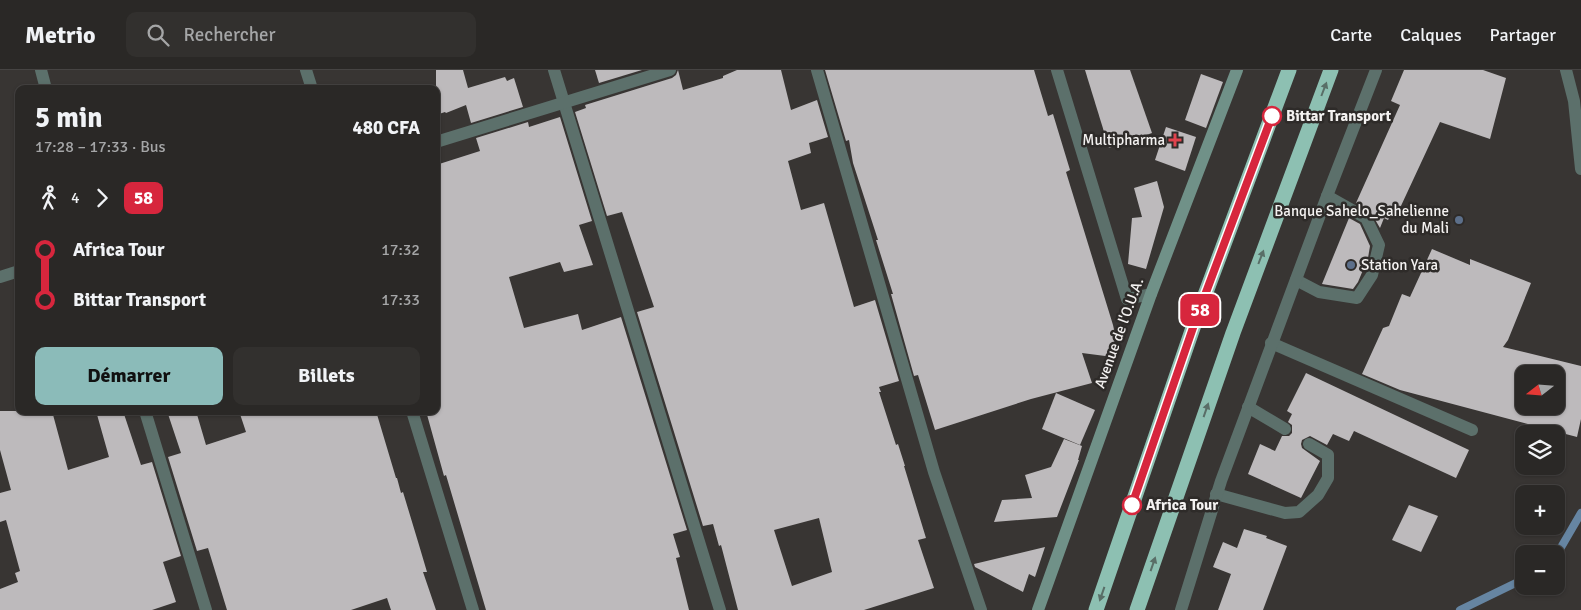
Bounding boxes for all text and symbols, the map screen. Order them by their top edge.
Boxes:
search box [126,12,476,57]
text: Metrio [25,20,96,50]
icon: search [144,21,172,49]
text: Rechercher [184,23,276,47]
text: Carte [1330,24,1372,46]
text: Calques [1400,24,1462,46]
text: Partager [1490,24,1556,46]
one-way arrow [1320,81,1328,96]
text: 5 min [35,101,103,135]
marker: Bittar Transport [1262,106,1282,126]
place label: Bittar Transport [1286,107,1392,125]
text: 480 CFA [352,116,420,140]
place label: Multipharma [1082,131,1165,149]
marker: Multipharma [1169,134,1181,146]
text: 17:28 – 17:33 · Bus [35,137,166,157]
icon: walk [35,184,63,212]
icon: forward [88,184,116,212]
text: 58 [134,187,153,209]
text: 4 [71,188,80,208]
place label: Banque Sahelo_Sahelienne du Mali [1274,202,1449,237]
marker: Banque Sahelo_Sahelienne du Mali [1453,214,1465,226]
text: Africa Tour [73,238,165,262]
text: 17:32 [381,240,420,260]
one-way arrow [1258,250,1265,265]
place label: Station Yara [1361,256,1438,274]
marker: Station Yara [1345,259,1357,271]
street label: Avenue de l'O.U.A. [1091,275,1147,391]
text: Bittar Transport [73,288,206,312]
text: 17:33 [381,290,420,310]
line badge: 58 [1178,294,1222,326]
text: 58 [1190,299,1210,321]
button: Démarrer [35,347,223,405]
button: Billets [233,347,420,405]
north arrow [1515,365,1565,415]
map controls [1515,365,1565,595]
one-way arrow [1203,403,1210,418]
button: layers [1515,425,1565,475]
button: + [1515,485,1565,535]
marker: Africa Tour [1122,495,1142,515]
place label: Africa Tour [1146,496,1218,514]
button: − [1515,545,1565,595]
one-way arrow [1149,556,1157,571]
one-way arrow [1098,587,1106,602]

